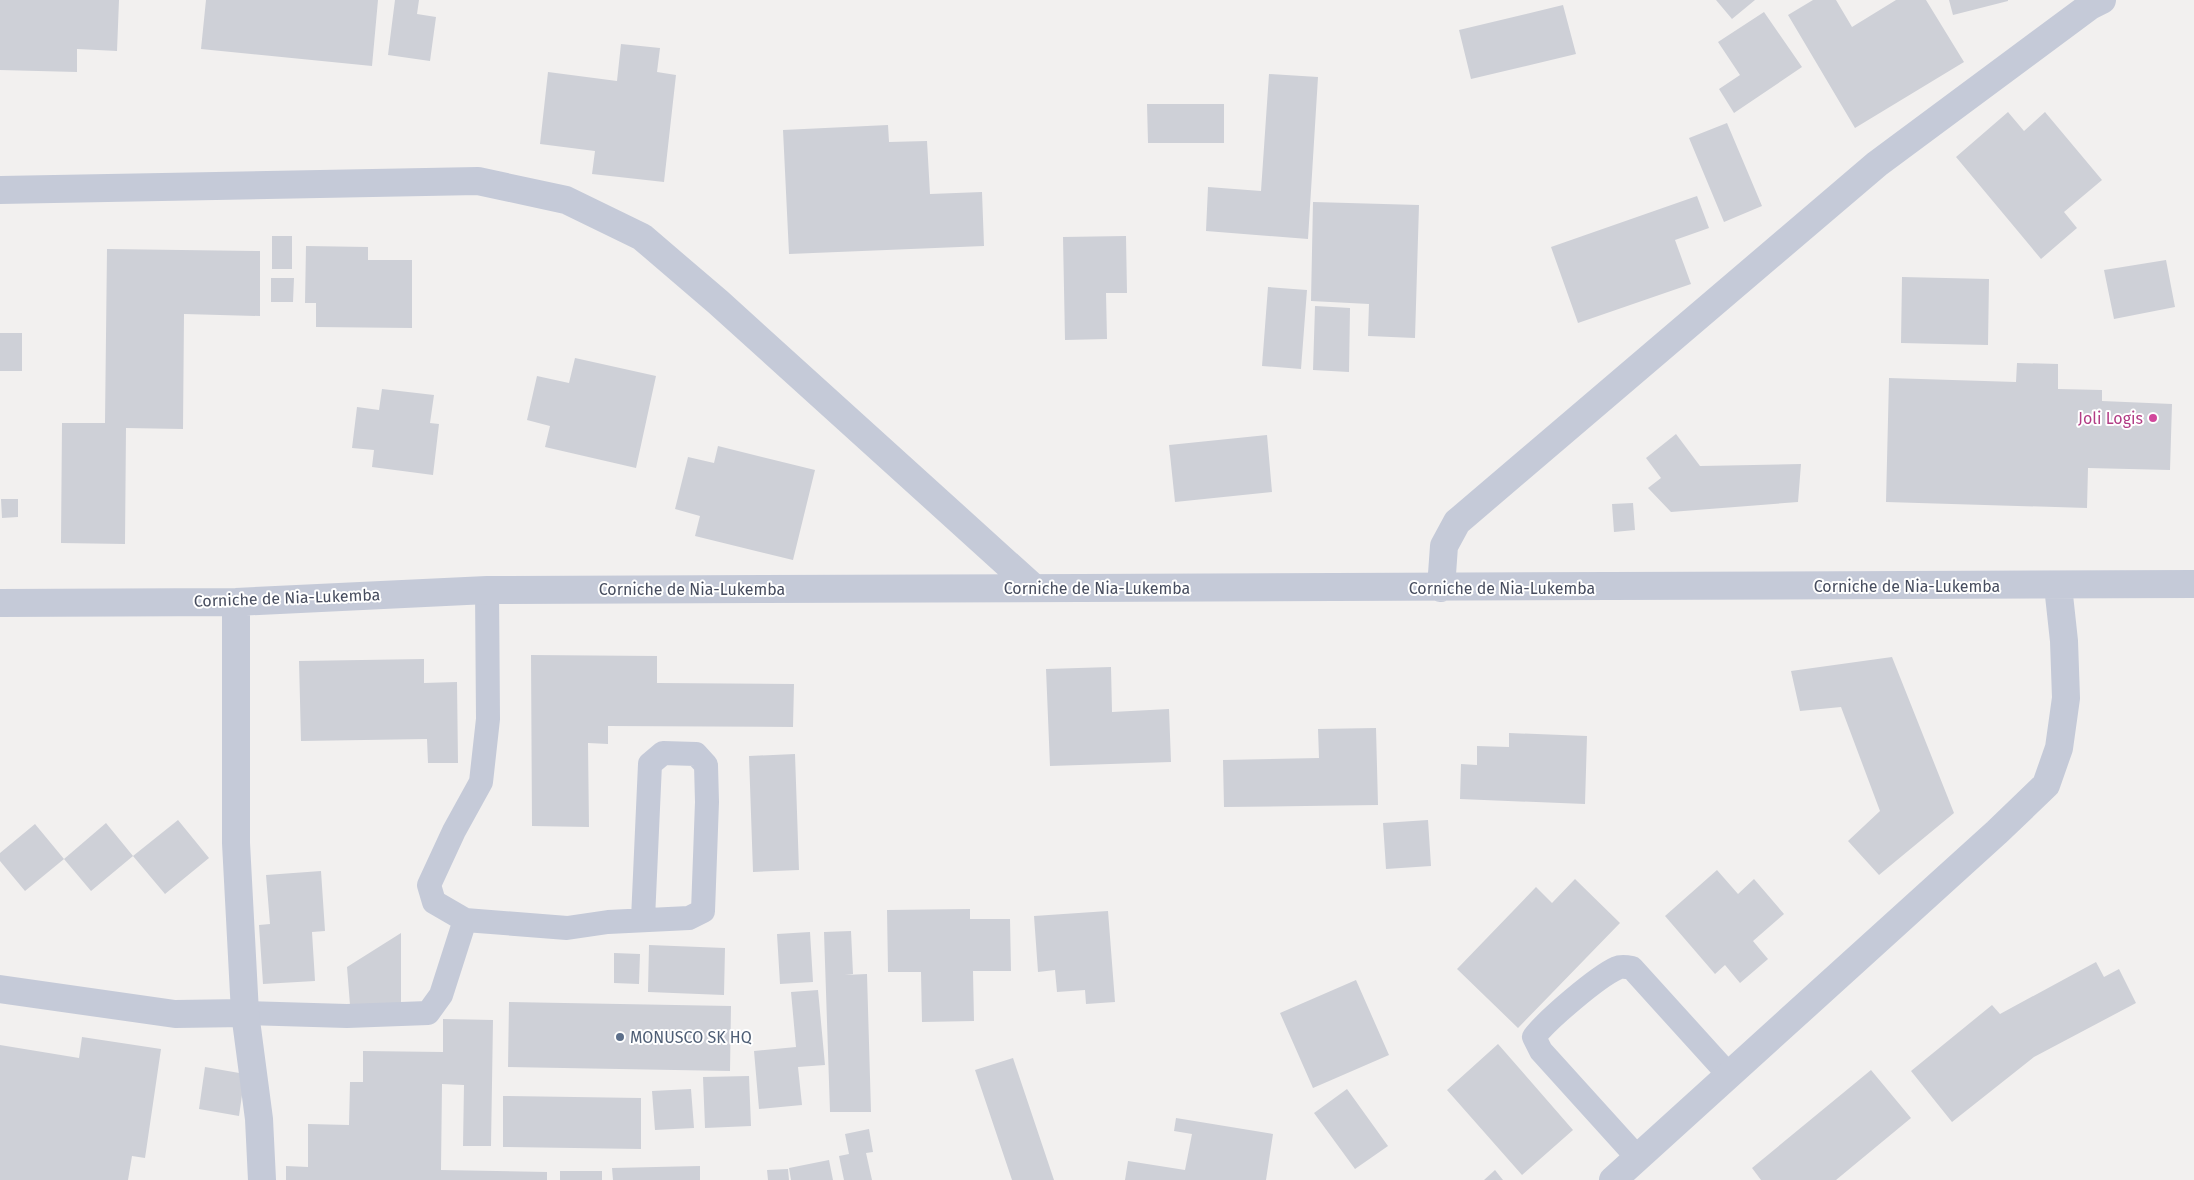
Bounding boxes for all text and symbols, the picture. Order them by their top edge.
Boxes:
place label: Joli Logis [2078,409,2143,428]
marker: Joli Logis [2147,412,2159,424]
street label: Corniche de Nia-Lukemba [1814,577,2000,596]
street label: Corniche de Nia-Lukemba [1004,579,1190,598]
street label: Corniche de Nia-Lukemba [1409,579,1595,598]
street label: Corniche de Nia-Lukemba [599,580,785,599]
street label: Corniche de Nia-Lukemba [193,585,381,611]
place label: MONUSCO SK HQ [630,1028,752,1047]
marker: MONUSCO SK HQ [614,1031,626,1043]

